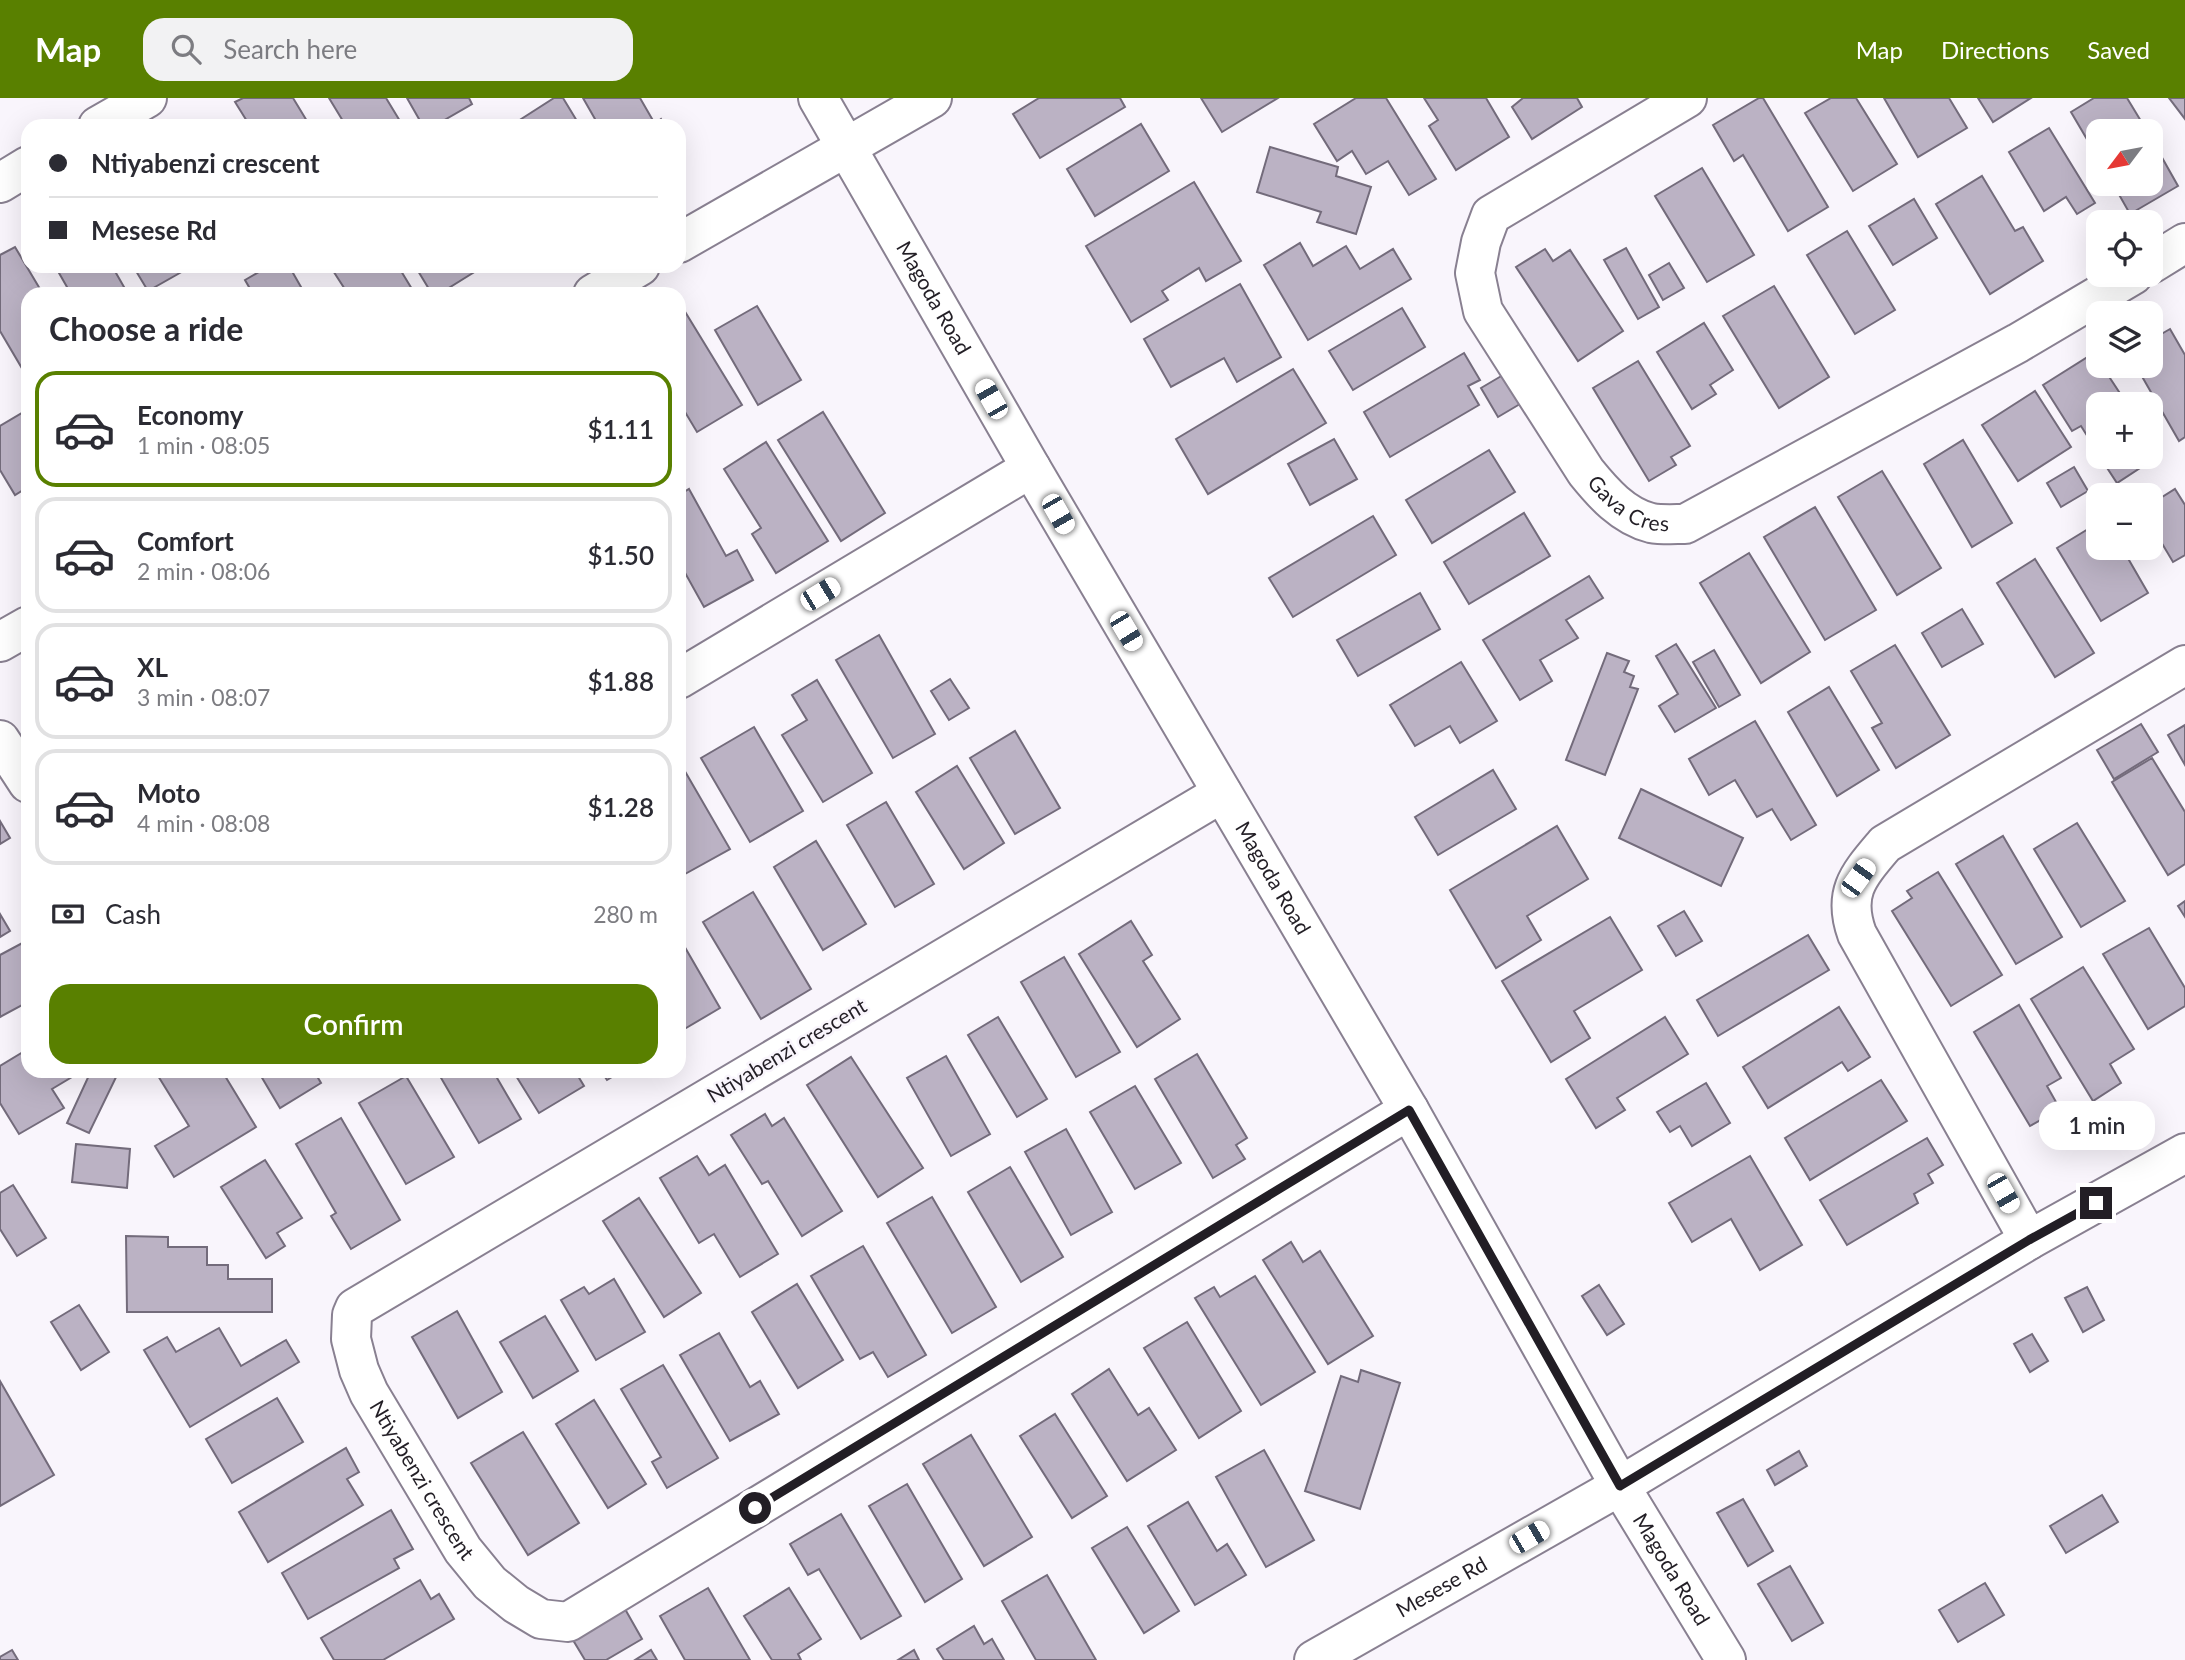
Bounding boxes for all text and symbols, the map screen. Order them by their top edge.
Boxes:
search box [143,18,633,81]
text: Map [35,29,101,69]
icon: search [167,30,205,68]
text: Search here [223,33,357,65]
text: Map [1856,35,1903,64]
text: Directions [1941,35,2049,64]
text: Saved [2087,35,2150,64]
north arrow [2086,119,2163,196]
map controls [2086,119,2163,560]
text: Ntiyabenzi crescent [91,147,320,179]
button: locate [2086,210,2163,287]
text: Mesese Rd [91,214,217,246]
street label: Magoda Road [892,236,977,359]
button: layers [2086,301,2163,378]
text: Choose a ride [49,309,243,348]
car [972,376,1011,422]
button: + [2086,392,2163,469]
icon: car [53,398,116,461]
text: Economy [137,399,243,431]
text: $1.11 [588,413,654,445]
text: 1 min · 08:05 [137,431,270,459]
street label: Gava Cres [1583,470,1669,535]
button: − [2086,483,2163,560]
car [1039,491,1078,537]
icon: car [53,524,116,587]
text: Comfort [137,525,234,557]
text: $1.50 [588,539,654,571]
text: 2 min · 08:06 [137,557,270,585]
car [797,574,844,614]
car [1107,608,1146,654]
icon: car [53,650,116,713]
text: XL [137,651,168,683]
text: $1.88 [588,665,654,697]
text: 3 min · 08:07 [137,683,270,711]
icon: car [53,776,116,839]
text: Moto [137,777,200,809]
text: $1.28 [588,791,654,823]
text: 4 min · 08:08 [137,809,270,837]
street label: Magoda Road [1231,817,1317,938]
car [1838,855,1879,901]
icon: cash [49,895,87,933]
text: Cash [105,898,161,930]
text: 280 m [593,900,658,928]
button: Confirm [49,984,658,1064]
street label: Ntiyabenzi crescent [702,992,871,1107]
callout: 1 min [2038,1102,2154,1150]
text: 1 min [2069,1111,2125,1139]
car [1984,1170,2023,1216]
route end [2080,1187,2112,1219]
street label: Ntiyabenzi crescent [365,1395,480,1565]
route start [739,1492,771,1524]
street label: Magoda Road [1629,1508,1716,1629]
car [1506,1517,1553,1557]
street label: Mesese Rd [1391,1550,1491,1622]

